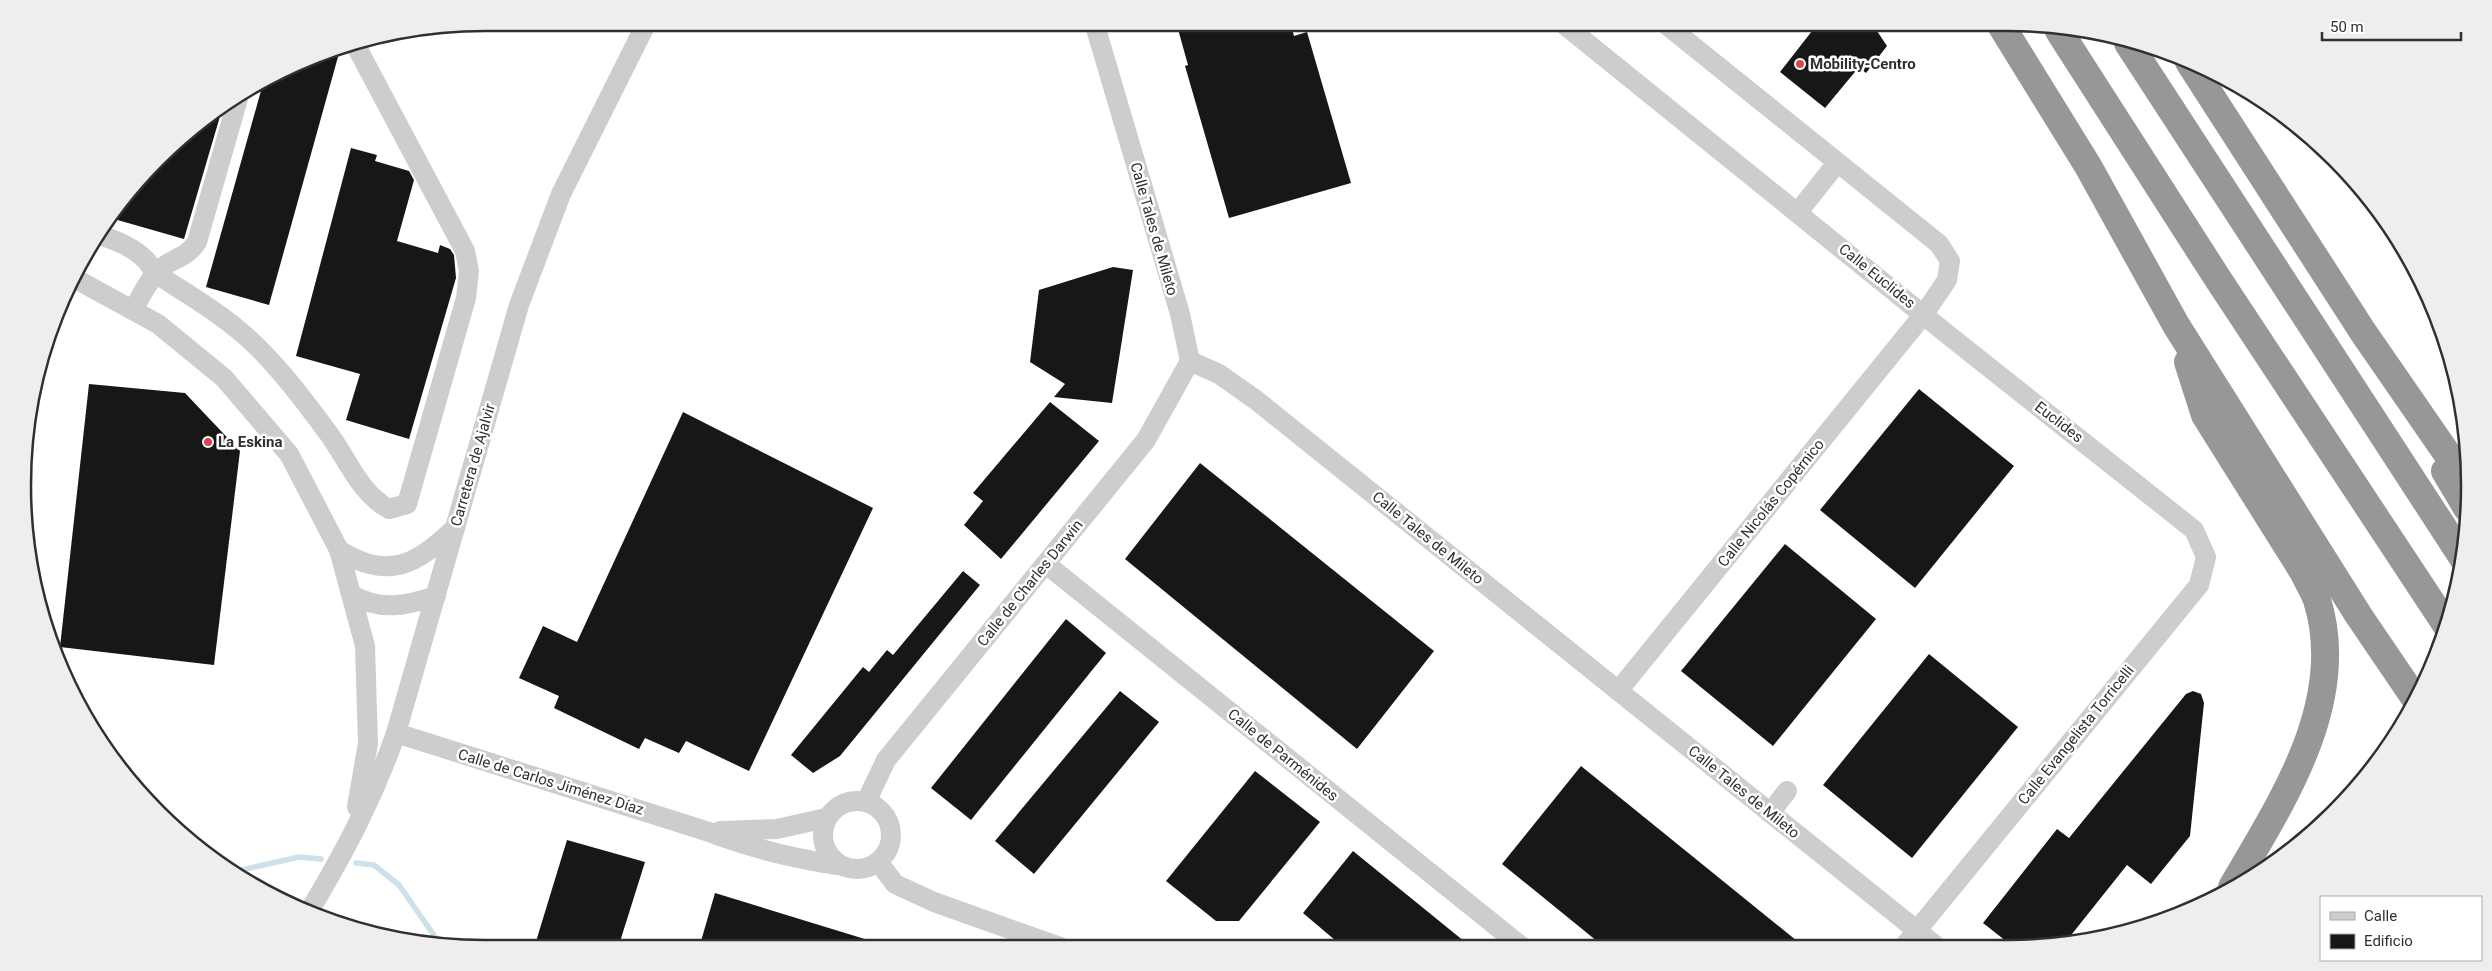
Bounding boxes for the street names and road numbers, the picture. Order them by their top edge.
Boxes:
street label: Calle Tales de Mileto [1126,160,1182,298]
street label: Calle Euclides [1835,240,1919,312]
street label: Euclides [2031,398,2087,446]
street label: Carretera de Ajalvir [447,402,499,528]
street label: Calle Nicolás Copérnico [1714,436,1828,570]
street label: Calle Tales de Mileto [1369,488,1487,588]
street label: Calle de Charles Darwin [973,516,1087,650]
street label: Calle Evangelista Torricelli [2014,662,2138,808]
street label: Calle de Parménides [1224,705,1342,805]
street label: Calle Tales de Mileto [1685,742,1803,842]
street label: Calle de Carlos Jiménez Díaz [456,745,646,819]

